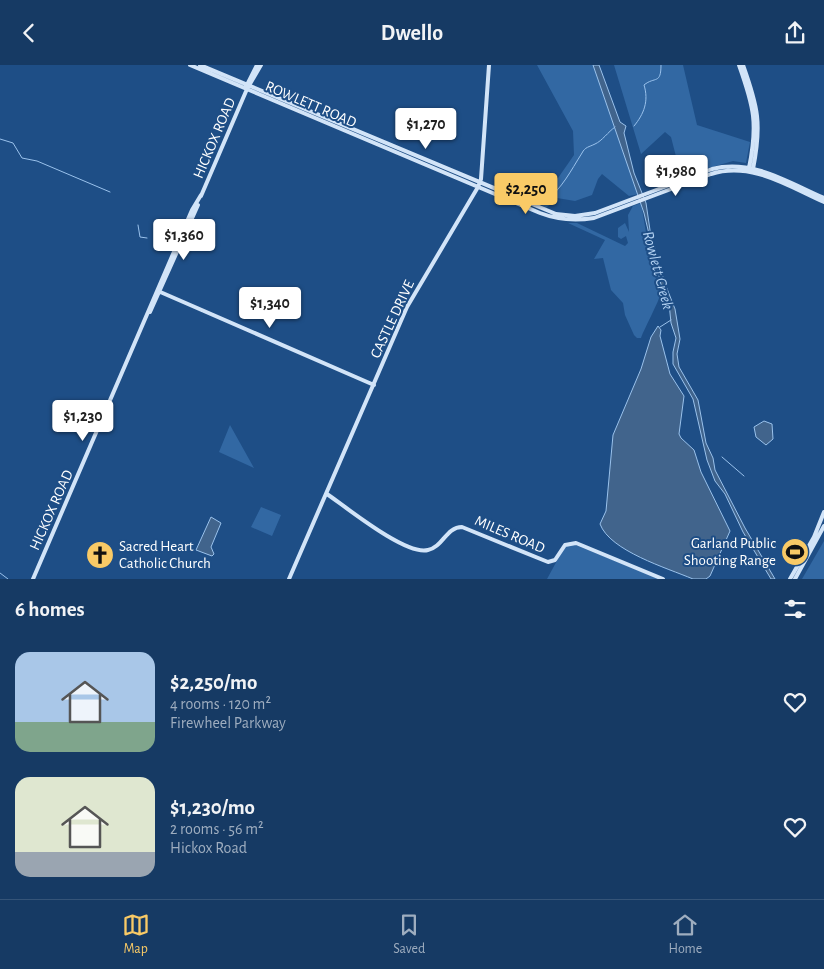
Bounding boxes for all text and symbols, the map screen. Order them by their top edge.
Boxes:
icon: back [15,19,43,47]
icon: share [781,19,809,47]
text: Dwello [381,22,443,44]
street label: ROWLETT ROAD [263,79,359,131]
street label: HICKOX ROAD [191,95,238,181]
pin: $1,270 [385,107,467,150]
text: $1,270 [406,116,446,132]
pin: $1,980 [635,155,717,197]
text: $1,980 [656,163,696,179]
pin: $2,250 [485,173,567,215]
text: $2,250 [505,181,547,197]
pin: $1,360 [143,219,225,261]
text: $1,360 [164,227,204,243]
water label: Rowlett Creek [640,229,676,311]
street label: CASTLE DRIVE [368,278,417,360]
pin: $1,340 [229,287,311,329]
text: $1,340 [250,295,290,311]
pin: $1,230 [42,399,124,442]
text: $1,230 [63,408,103,424]
street label: HICKOX ROAD [27,468,76,553]
street label: MILES ROAD [472,513,547,556]
place label: Garland Public Shooting Range [684,536,776,568]
sports icon: Garland Public Shooting Range [780,537,810,567]
place label: Sacred Heart Catholic Church [119,539,211,571]
church icon: Sacred Heart Catholic Church [85,540,115,570]
icon: filters [781,595,809,623]
text: 6 homes [15,599,85,620]
icon: home [55,672,115,732]
text: $2,250/mo [170,672,257,693]
icon: heart [781,688,809,716]
text: 4 rooms · 120 m² [170,696,271,712]
text: Firewheel Parkway [170,715,286,731]
icon: home [55,797,115,857]
text: $1,230/mo [170,797,255,818]
icon: heart [781,813,809,841]
text: 2 rooms · 56 m² [170,821,264,837]
text: Hickox Road [170,840,247,856]
tab: Map [122,911,150,958]
tab: Saved [393,911,425,958]
tab: Home [669,911,702,958]

